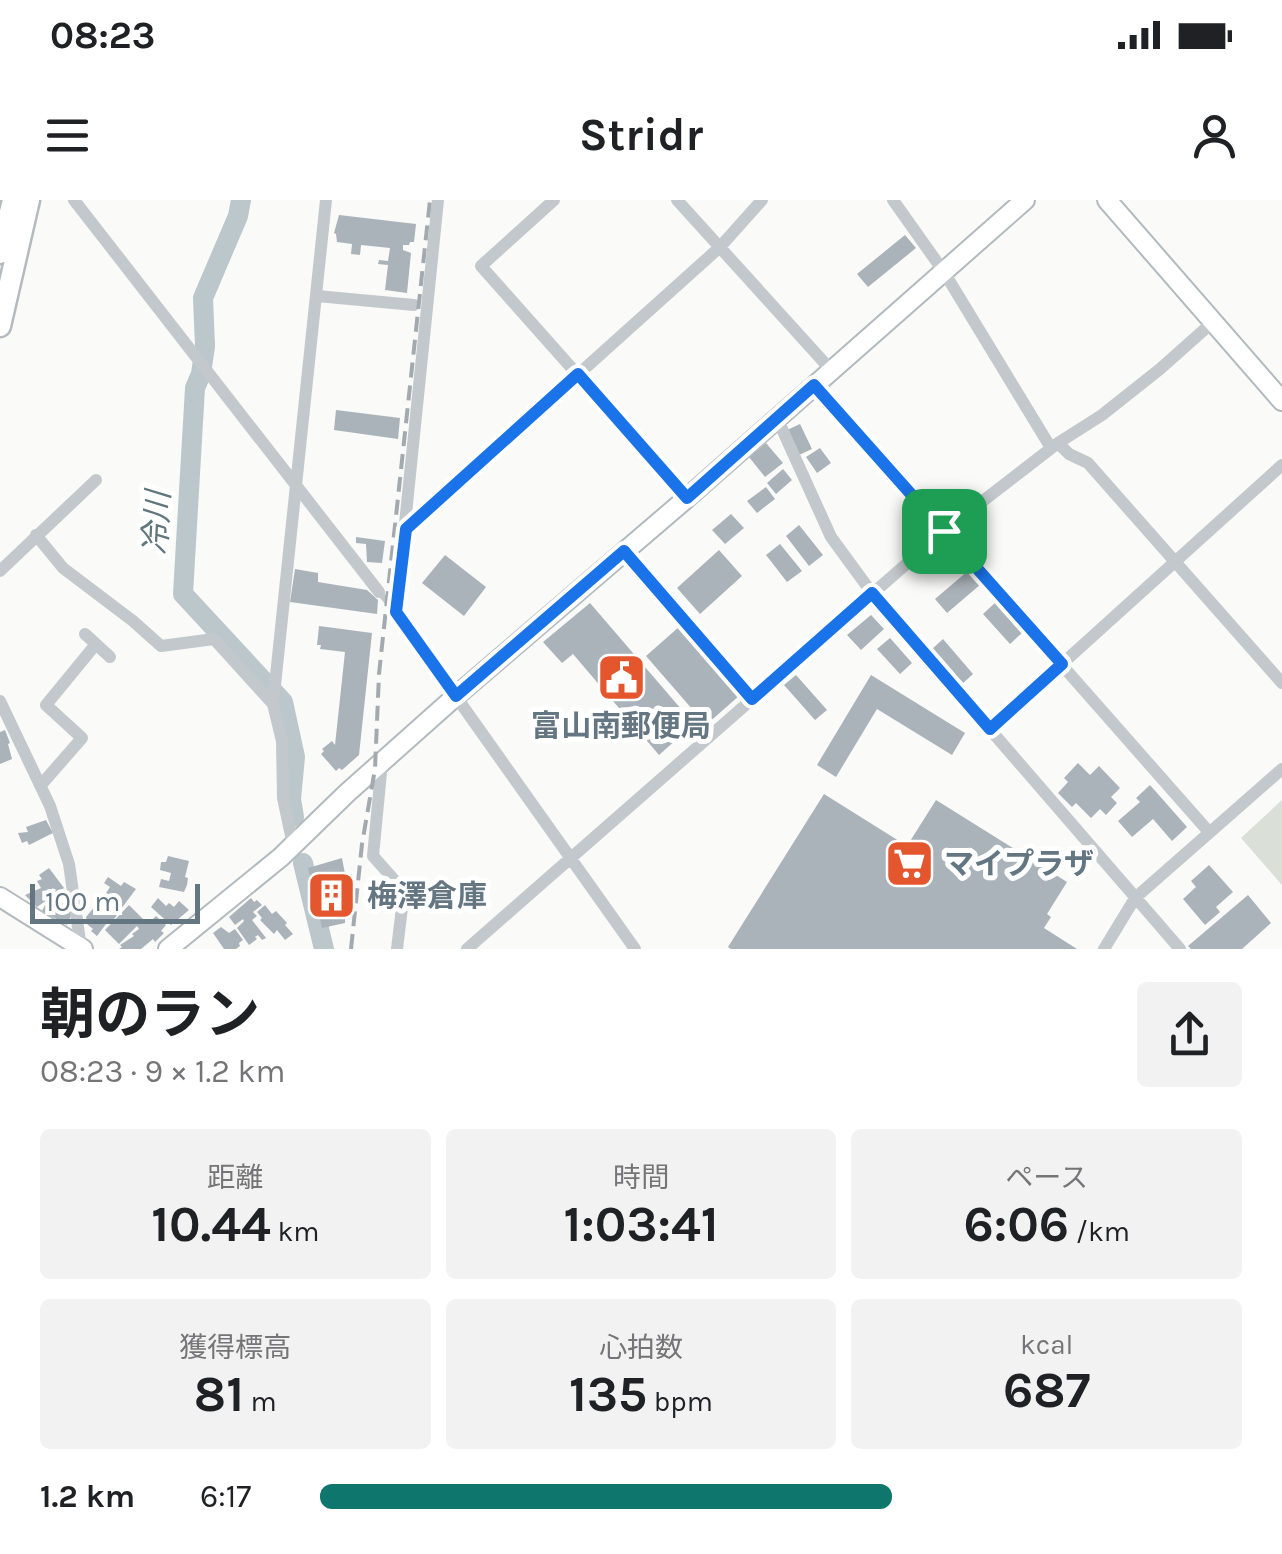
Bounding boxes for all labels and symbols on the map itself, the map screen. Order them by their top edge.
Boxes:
water label: 冷川 [137,487,177,556]
pin [902,489,987,574]
public building icon: 富山南郵便局 [595,651,647,703]
place label: 富山南郵便局 [531,708,711,744]
supermarket icon: マイプラザ [883,838,935,890]
place label: マイプラザ [944,846,1094,882]
building icon: 梅澤倉庫 [306,870,358,922]
place label: 梅澤倉庫 [367,878,487,914]
scale bar [30,879,200,924]

